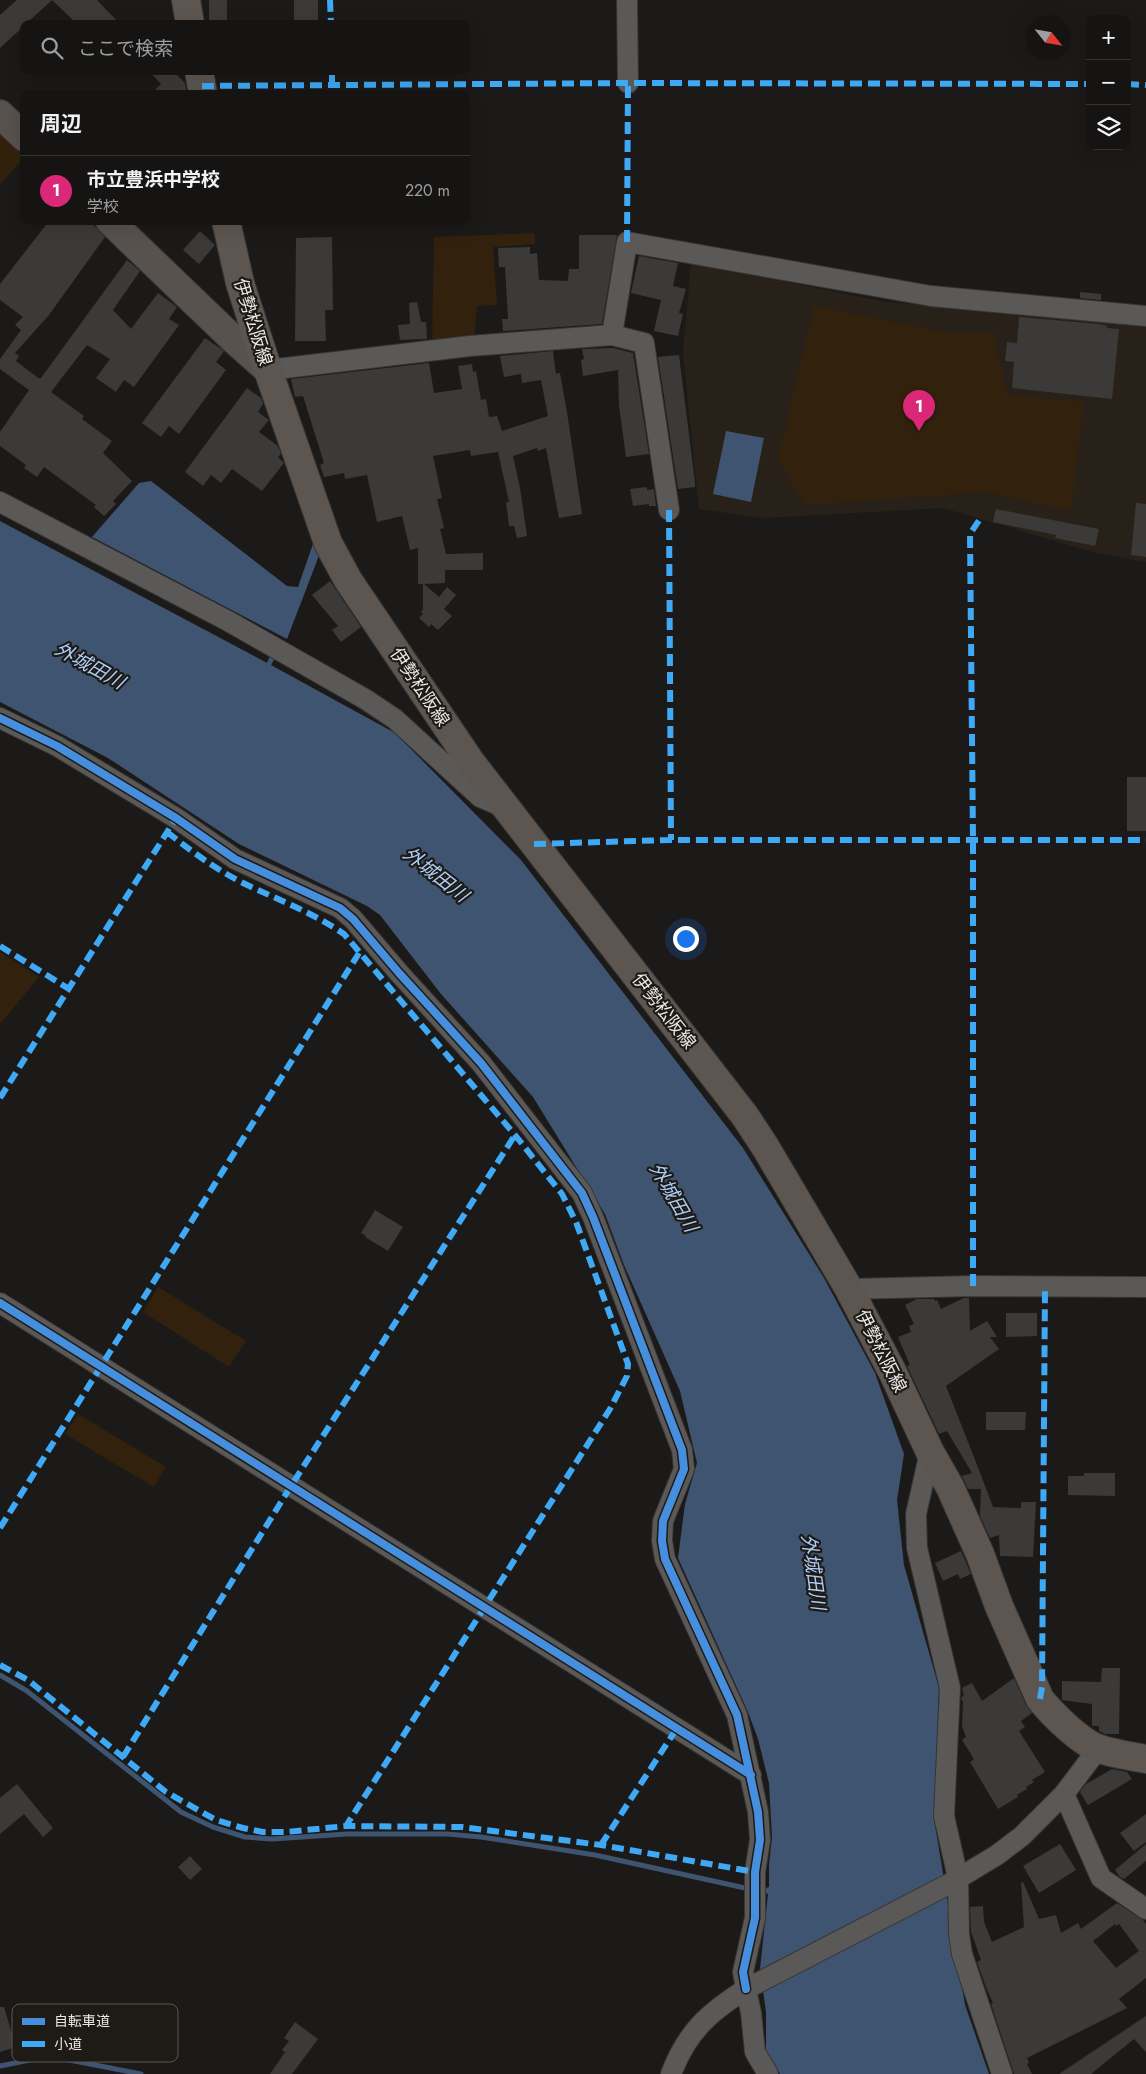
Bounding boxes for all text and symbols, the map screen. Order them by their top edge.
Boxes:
north arrow [1026,15,1071,60]
map controls [1086,15,1131,150]
button: + [1086,15,1131,60]
search box [20,20,470,75]
icon: search [38,34,66,62]
text: ここで検索 [78,35,173,62]
button: − [1086,60,1131,105]
button: layers [1086,105,1131,150]
text: 周辺 [40,109,82,139]
text: 市立豊浜中学校 [87,166,220,193]
text: 1 [52,179,60,202]
text: 220 m [405,179,450,202]
text: 学校 [87,195,119,218]
street label: 伊勢松阪線 [227,275,279,369]
pin: 1 [903,390,935,431]
water label: 外城田川 [50,635,131,697]
street label: 伊勢松阪線 [384,642,456,732]
water label: 外城田川 [397,840,476,910]
your location [673,926,699,952]
street label: 伊勢松阪線 [626,968,702,1054]
water label: 外城田川 [643,1158,705,1239]
street label: 伊勢松阪線 [849,1305,913,1397]
water label: 外城田川 [795,1533,832,1614]
legend [12,2004,178,2062]
text: 自転車道 [54,2011,110,2031]
text: 小道 [54,2034,82,2054]

